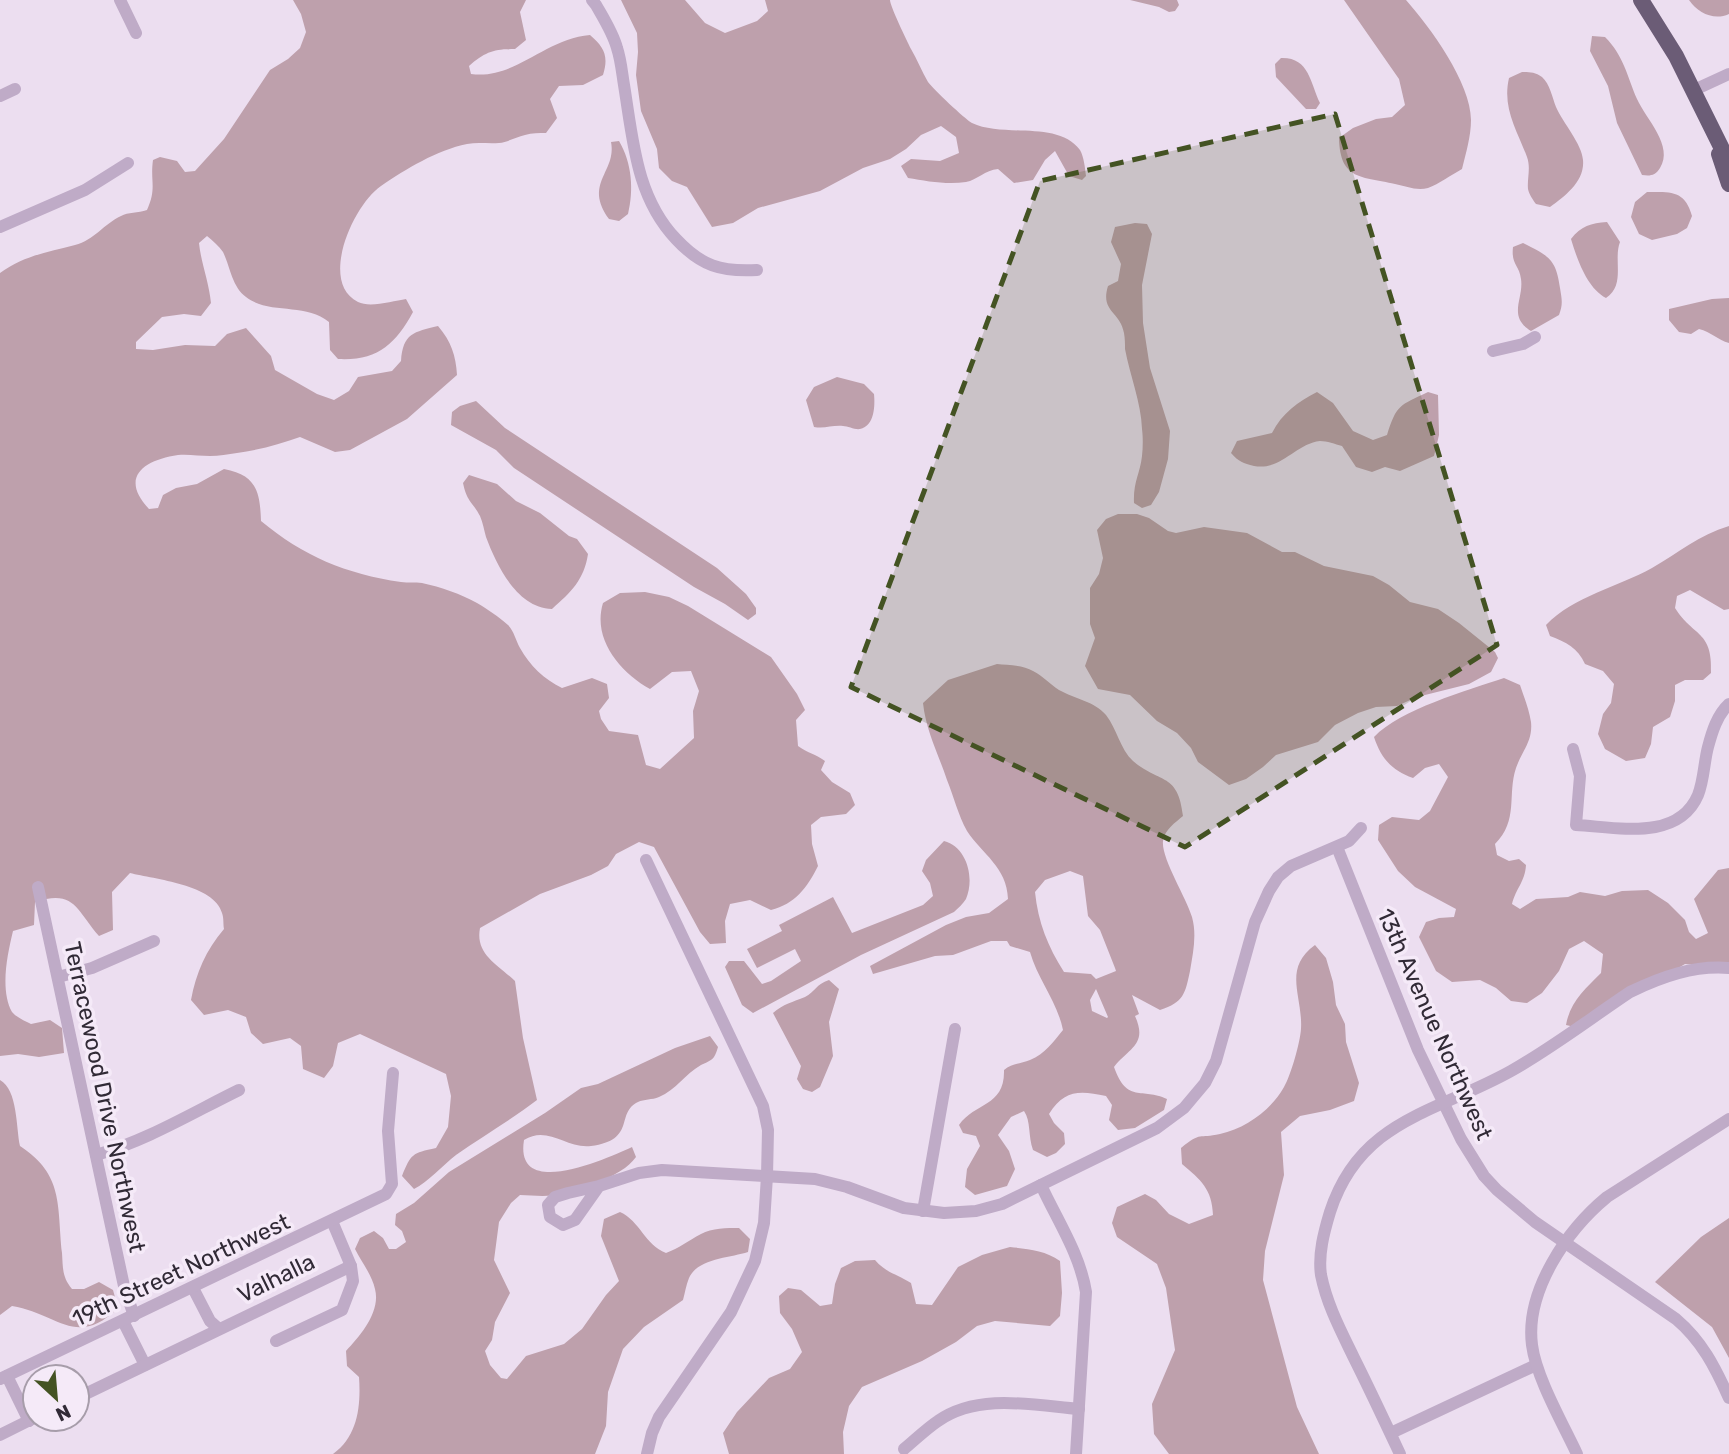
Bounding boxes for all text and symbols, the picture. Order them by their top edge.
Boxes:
street label: 13th Avenue Northwest [1371,904,1499,1144]
street label: Terracewood Drive Northwest [58,939,152,1255]
street label: 19th Street Northwest [68,1207,294,1333]
street label: Valhalla [233,1247,319,1309]
north arrow [21,1363,91,1433]
text: N [52,1399,74,1426]

